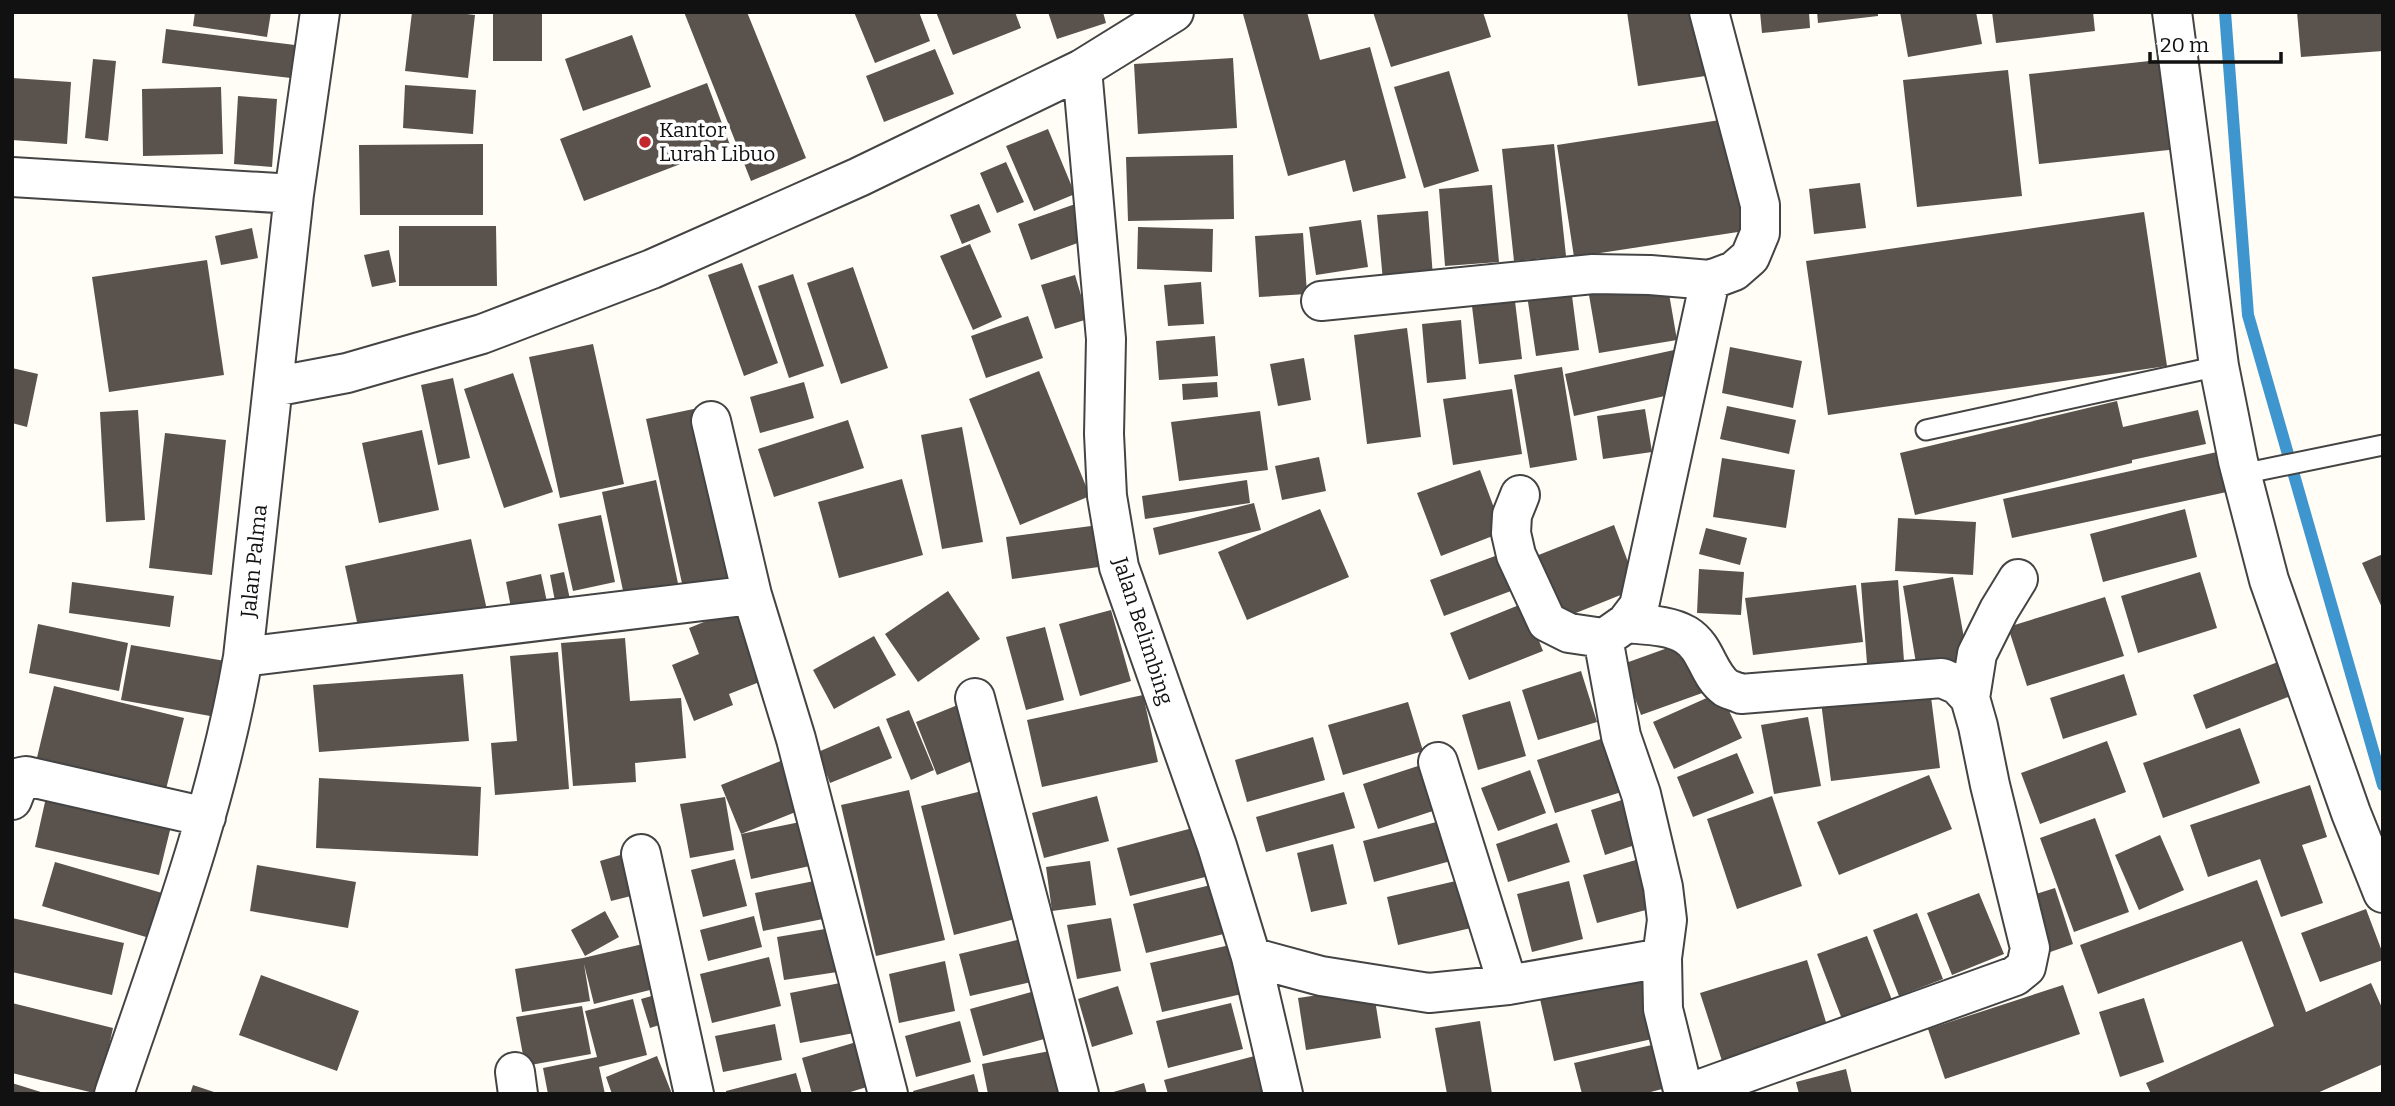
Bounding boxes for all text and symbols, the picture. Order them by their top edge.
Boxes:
scale bar [2150,21,2281,65]
text: 20 m [2160,32,2209,58]
place label: Kantor Lurah Libuo [659,117,775,167]
marker: Kantor Lurah Libuo [637,134,653,150]
street label: Jalan Palma [235,503,273,620]
street label: Jalan Belimbing [1107,553,1179,708]

